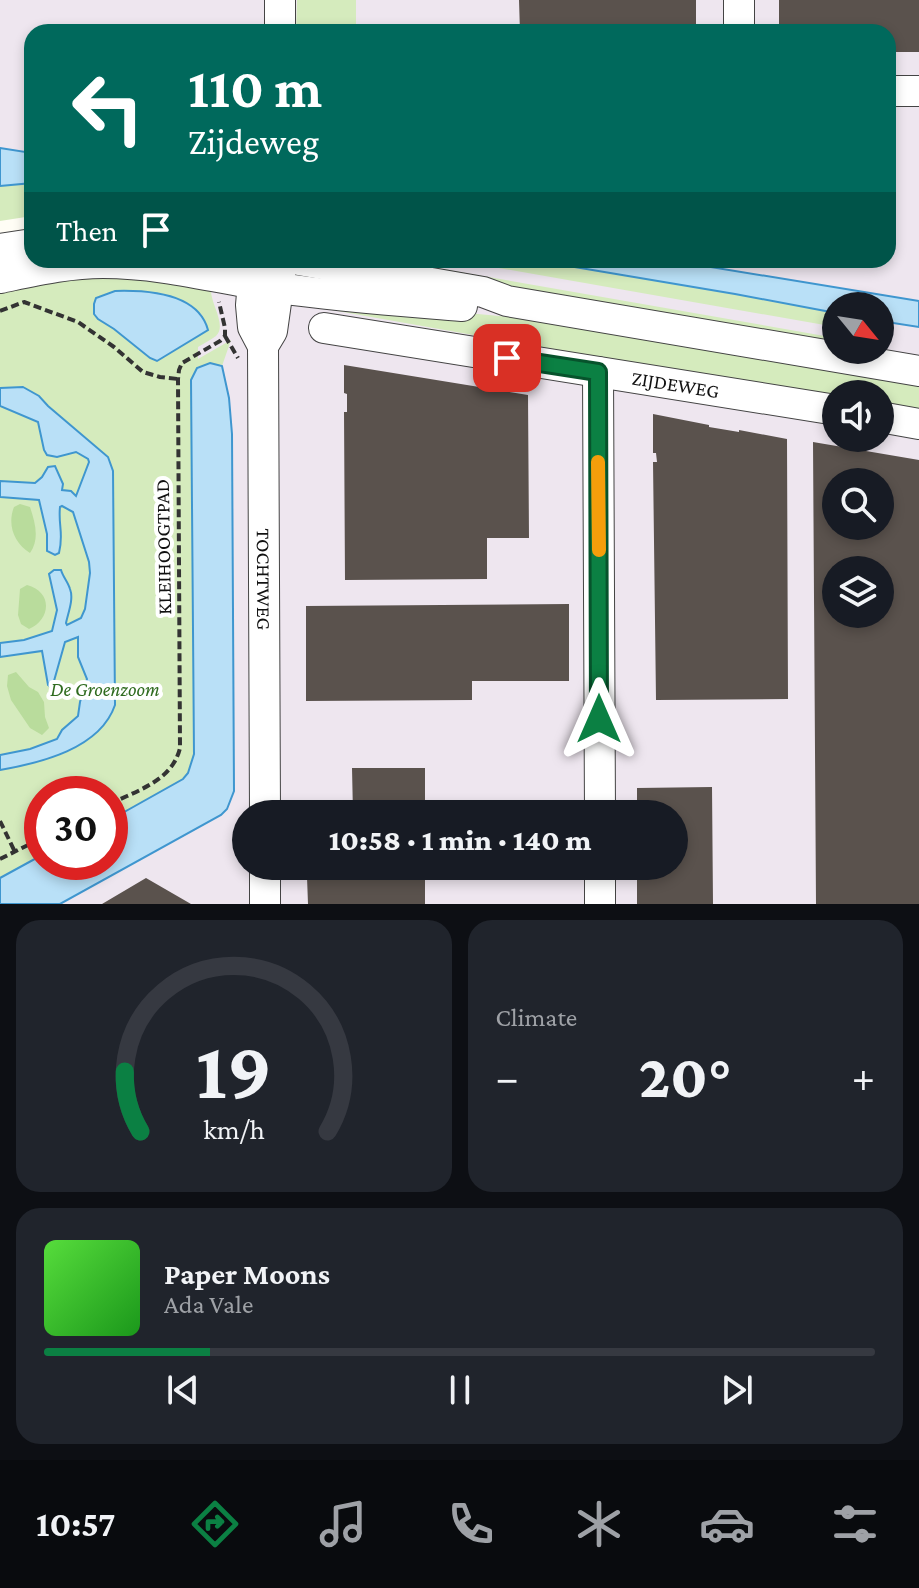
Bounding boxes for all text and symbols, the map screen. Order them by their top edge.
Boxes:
icon: left [56,56,160,160]
text: 110 m [188,57,322,119]
text: Zijdeweg [188,122,319,162]
icon: arrive [134,208,178,252]
text: Then [56,214,118,247]
north arrow [822,292,894,364]
map controls [822,292,894,628]
pin [473,324,541,392]
icon: arrive [485,336,529,380]
street label: ZIJDEWEG [630,366,721,402]
button: sound [822,380,894,452]
button: search [822,468,894,540]
street label: KLEIHOOGTPAD [151,479,175,615]
street label: TOCHTWEG [253,528,275,630]
button: layers [822,556,894,628]
position arrow [557,677,641,761]
park label: De Groenzoom [50,678,160,700]
speed limit sign: 30 [24,776,128,880]
text: 10:58 · 1 min · 140 m [329,823,591,856]
text: Climate [496,1003,577,1032]
text: 19 [195,1023,272,1116]
text: 20° [639,1043,732,1110]
text: − [496,1053,519,1101]
text: + [852,1053,875,1101]
text: km/h [203,1113,265,1145]
text: Paper Moons [164,1257,330,1290]
text: Ada Vale [164,1290,253,1319]
icon: previous [161,1368,205,1412]
icon: pause [438,1368,482,1412]
icon: next [715,1368,759,1412]
icon: directions [187,1496,243,1552]
icon: music [315,1496,371,1552]
icon: phone [443,1496,499,1552]
icon: climate [571,1496,627,1552]
icon: car [699,1496,755,1552]
icon: filters [827,1496,883,1552]
text: 10:57 [36,1504,116,1544]

